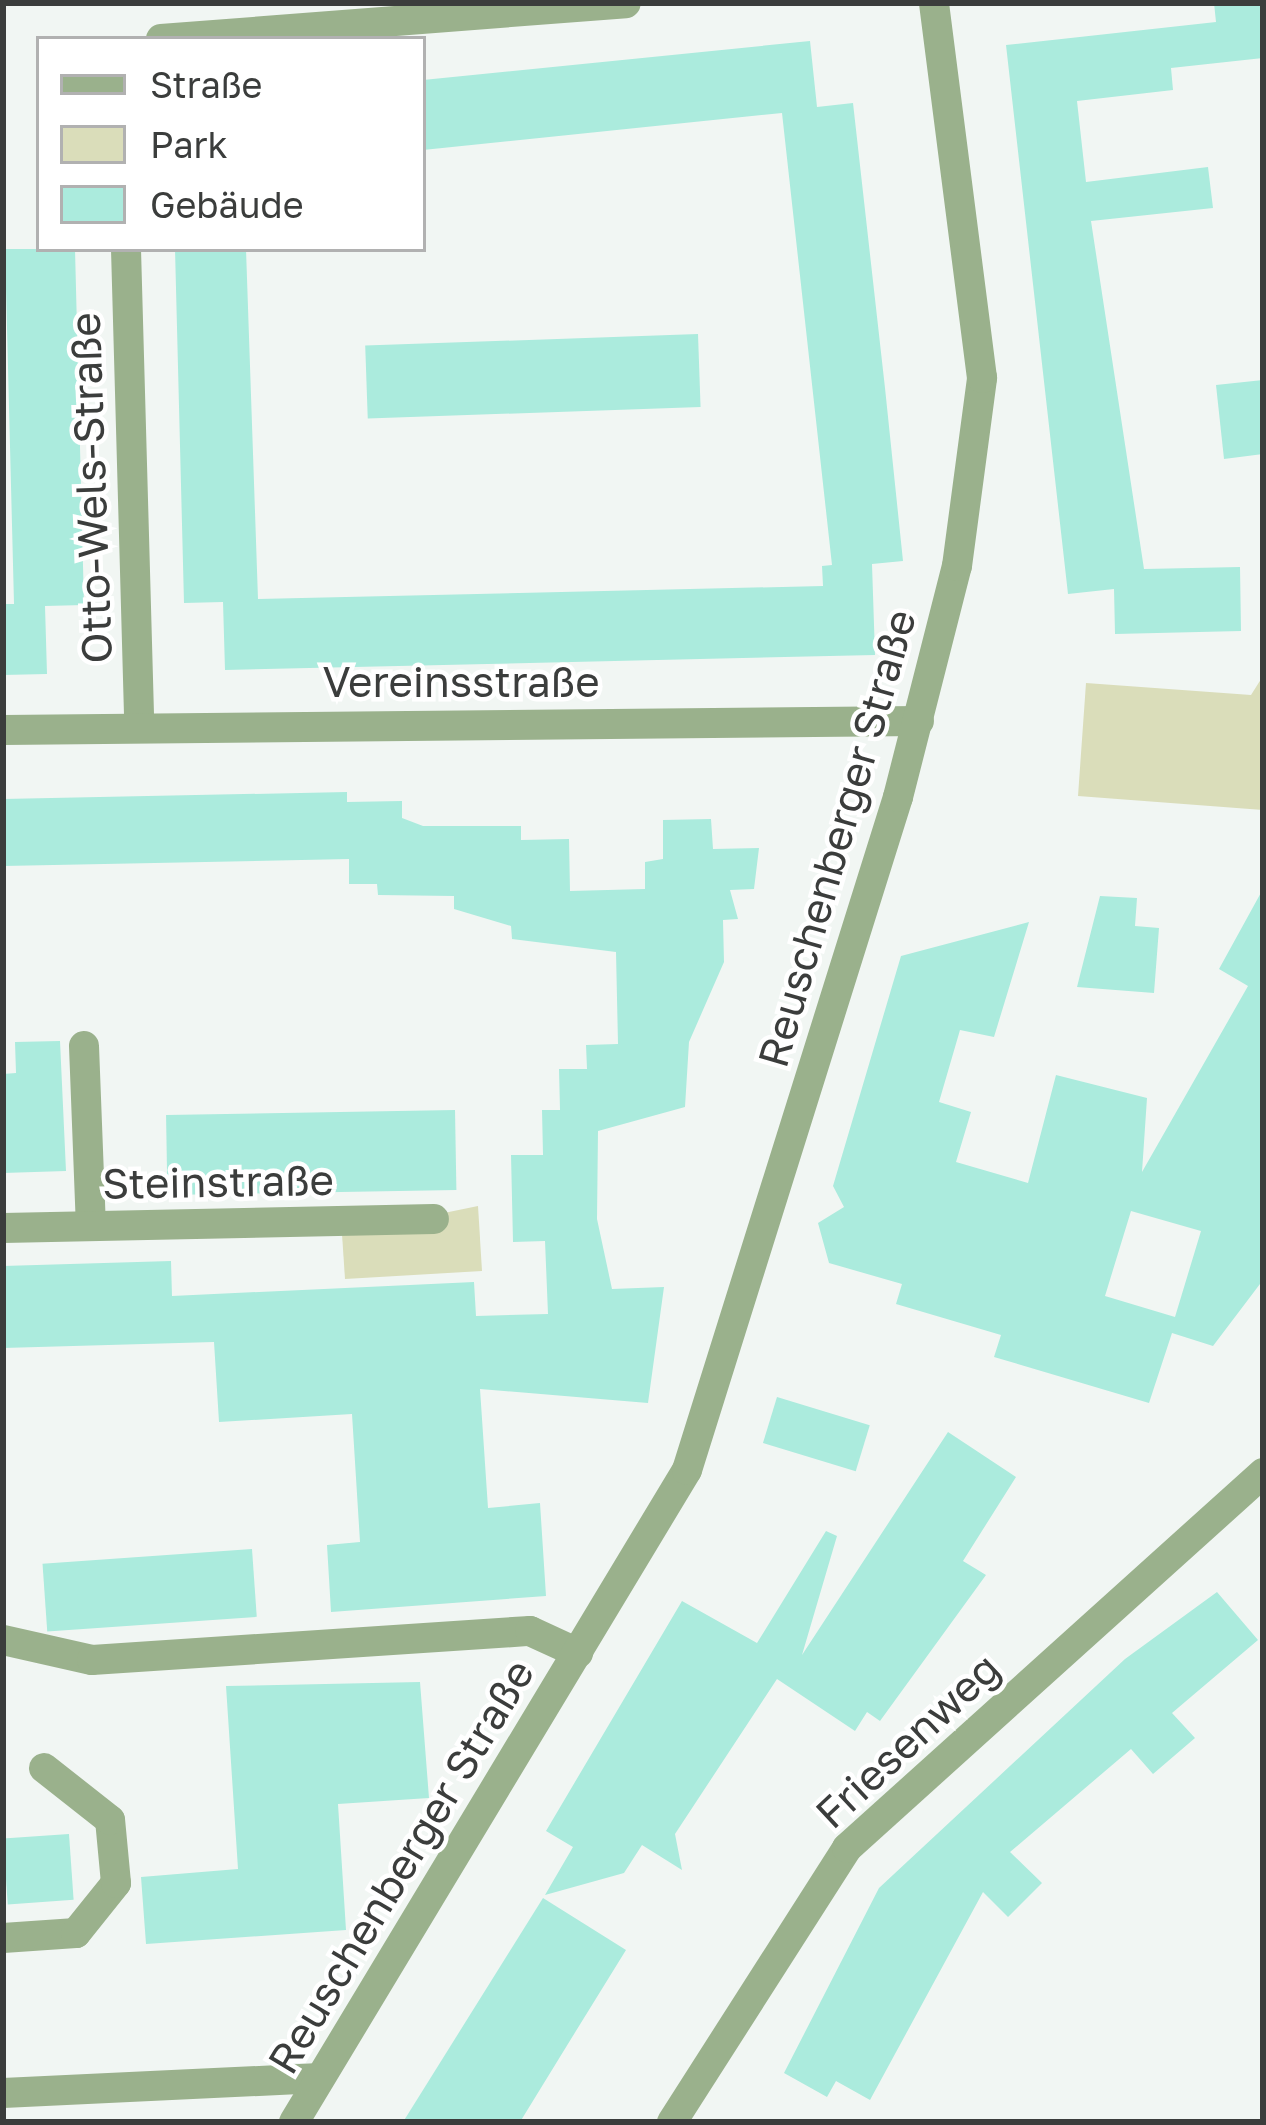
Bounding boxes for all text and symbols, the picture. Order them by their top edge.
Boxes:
legend [36,36,426,252]
text: Straße [150,63,263,106]
text: Park [150,123,228,166]
text: Gebäude [150,183,304,226]
street label: Otto-Wels-Straße [59,312,121,664]
street label: Reuschenberger Straße [747,603,925,1073]
street label: Vereinsstraße [322,656,600,706]
street label: Steinstraße [102,1154,334,1208]
street label: Friesenweg [805,1642,1009,1838]
street label: Reuschenberger Straße [256,1650,544,2082]

